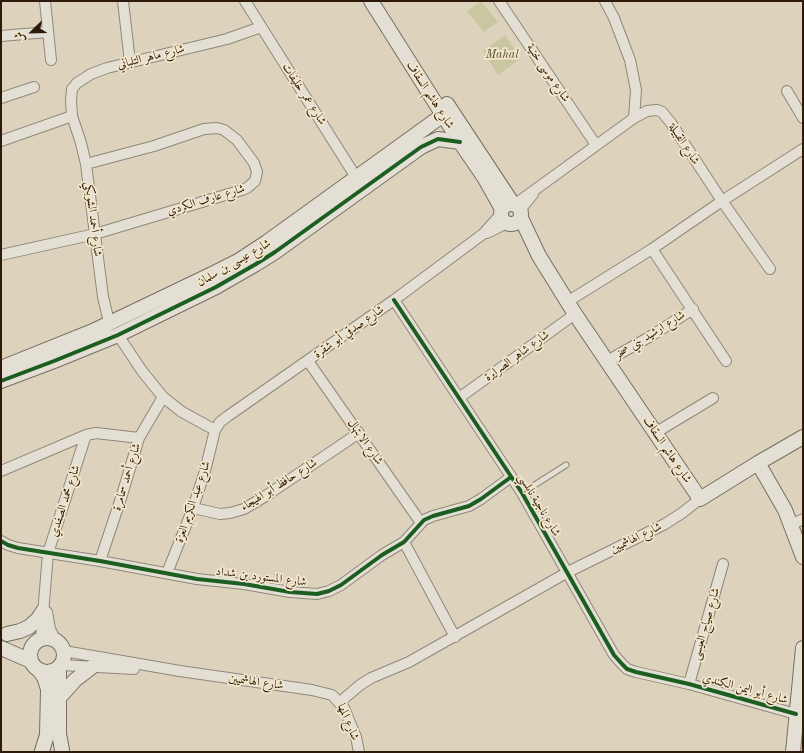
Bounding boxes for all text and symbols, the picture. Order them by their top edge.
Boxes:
north arrow [12,12,52,52]
text: ش [13,30,28,44]
street label: شارع موسى خنية [523,41,573,105]
street label: شارع ماهر التلباني [116,42,186,72]
park label: Mahal [485,48,519,62]
street label: شارع هاشم السقاف [403,59,457,131]
street label: شارع عمر خليفات [279,60,329,128]
street label: شارع القبيلة [665,121,703,167]
street label: شارع أحمد الشوبكي [81,181,105,257]
street label: شارع عارف الكردي [165,181,247,219]
street label: شارع عيسى بن سلمان [195,236,273,290]
street label: شارع صدقي أبو شقرة [311,302,387,362]
street label: شارع ارشيد بني صخر [612,308,688,362]
street label: شارع شاهر الصرايرة [482,328,552,384]
street label: شارع هاشم السقاف [639,414,695,486]
street label: شارع الابتهال [344,416,386,468]
street label: شارع أحمد سمامرة [110,441,144,513]
street label: شارع حافظ أبو الهيجاء [238,456,320,514]
street label: شارع عبد الكريم العزة [172,459,214,545]
street label: شارع محمد الصفدي [47,463,83,539]
street label: شارع ناجية نابلسي [515,471,563,539]
street label: شارع الهاشميين [608,519,664,557]
street label: شارع المستورد بن شداد [215,564,307,590]
street label: شارع صياح العيسى [689,586,723,662]
street label: شارع الهاشميين [227,671,285,693]
street label: شارع أبو اليمن الكندي [701,671,789,707]
street label: شارع المها [334,701,362,743]

